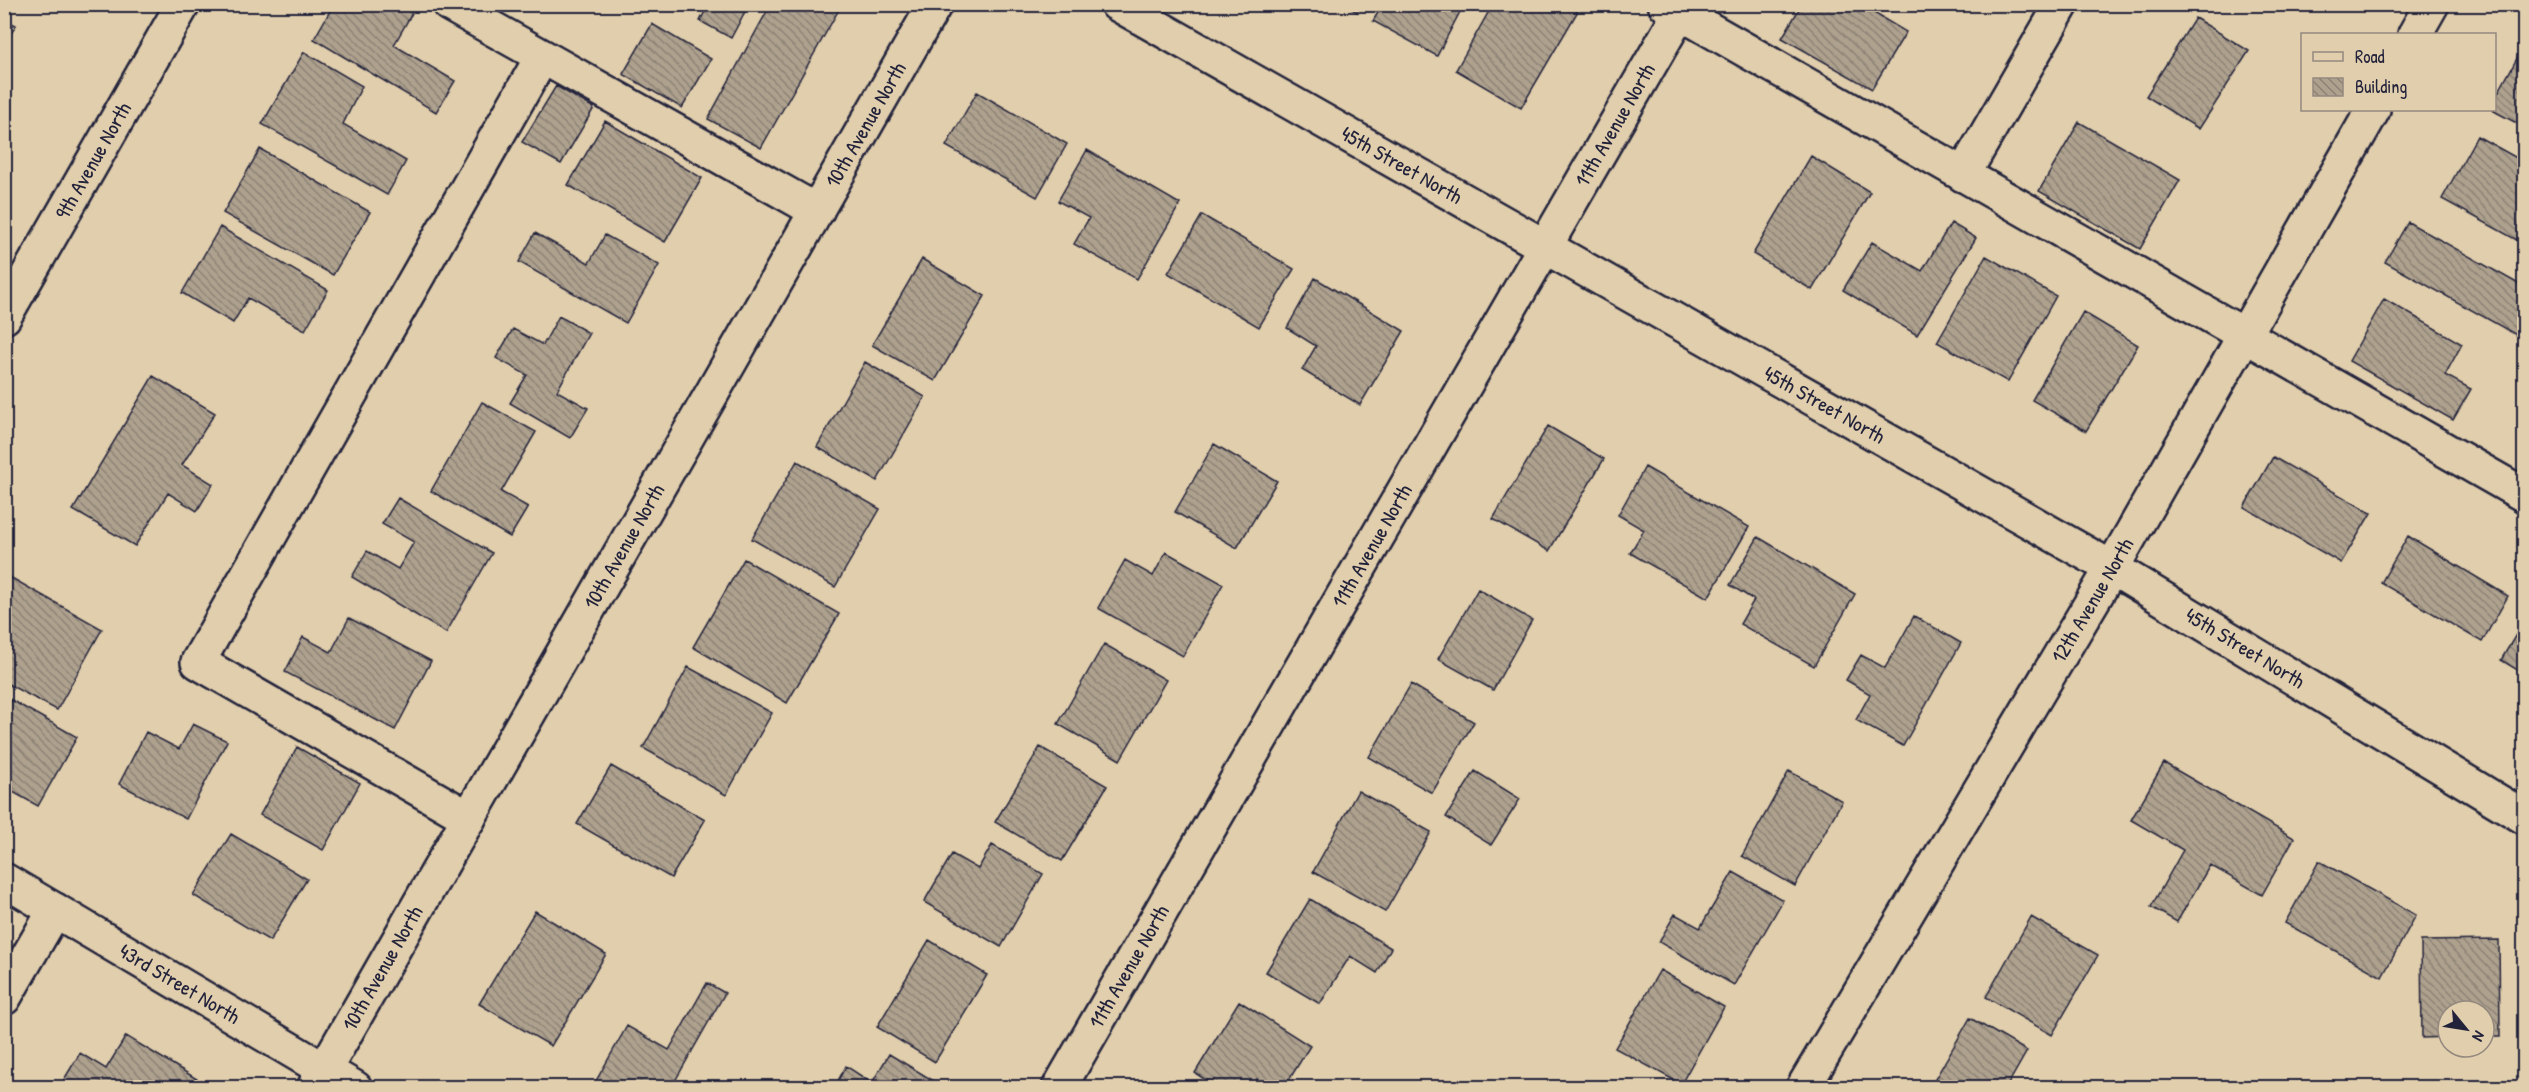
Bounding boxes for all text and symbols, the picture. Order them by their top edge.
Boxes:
legend [2301,33,2496,111]
text: Road [2355,44,2385,69]
street label: 10th Avenue North [818,57,913,193]
street label: 11th Avenue North [1568,58,1662,192]
text: Building [2355,74,2407,99]
street label: 9th Avenue North [48,96,138,224]
street label: 45th Street North [1336,119,1468,211]
street label: 45th Street North [1759,359,1891,451]
street label: 10th Avenue North [576,478,671,614]
street label: 11th Avenue North [1325,478,1419,613]
street label: 12th Avenue North [2044,532,2140,668]
street label: 45th Street North [2180,600,2311,695]
street label: 11th Avenue North [1081,899,1176,1034]
street label: 10th Avenue North [335,900,430,1036]
street label: 43rd Street North [114,936,246,1031]
north arrow [2436,999,2496,1059]
text: N [2467,1027,2491,1046]

